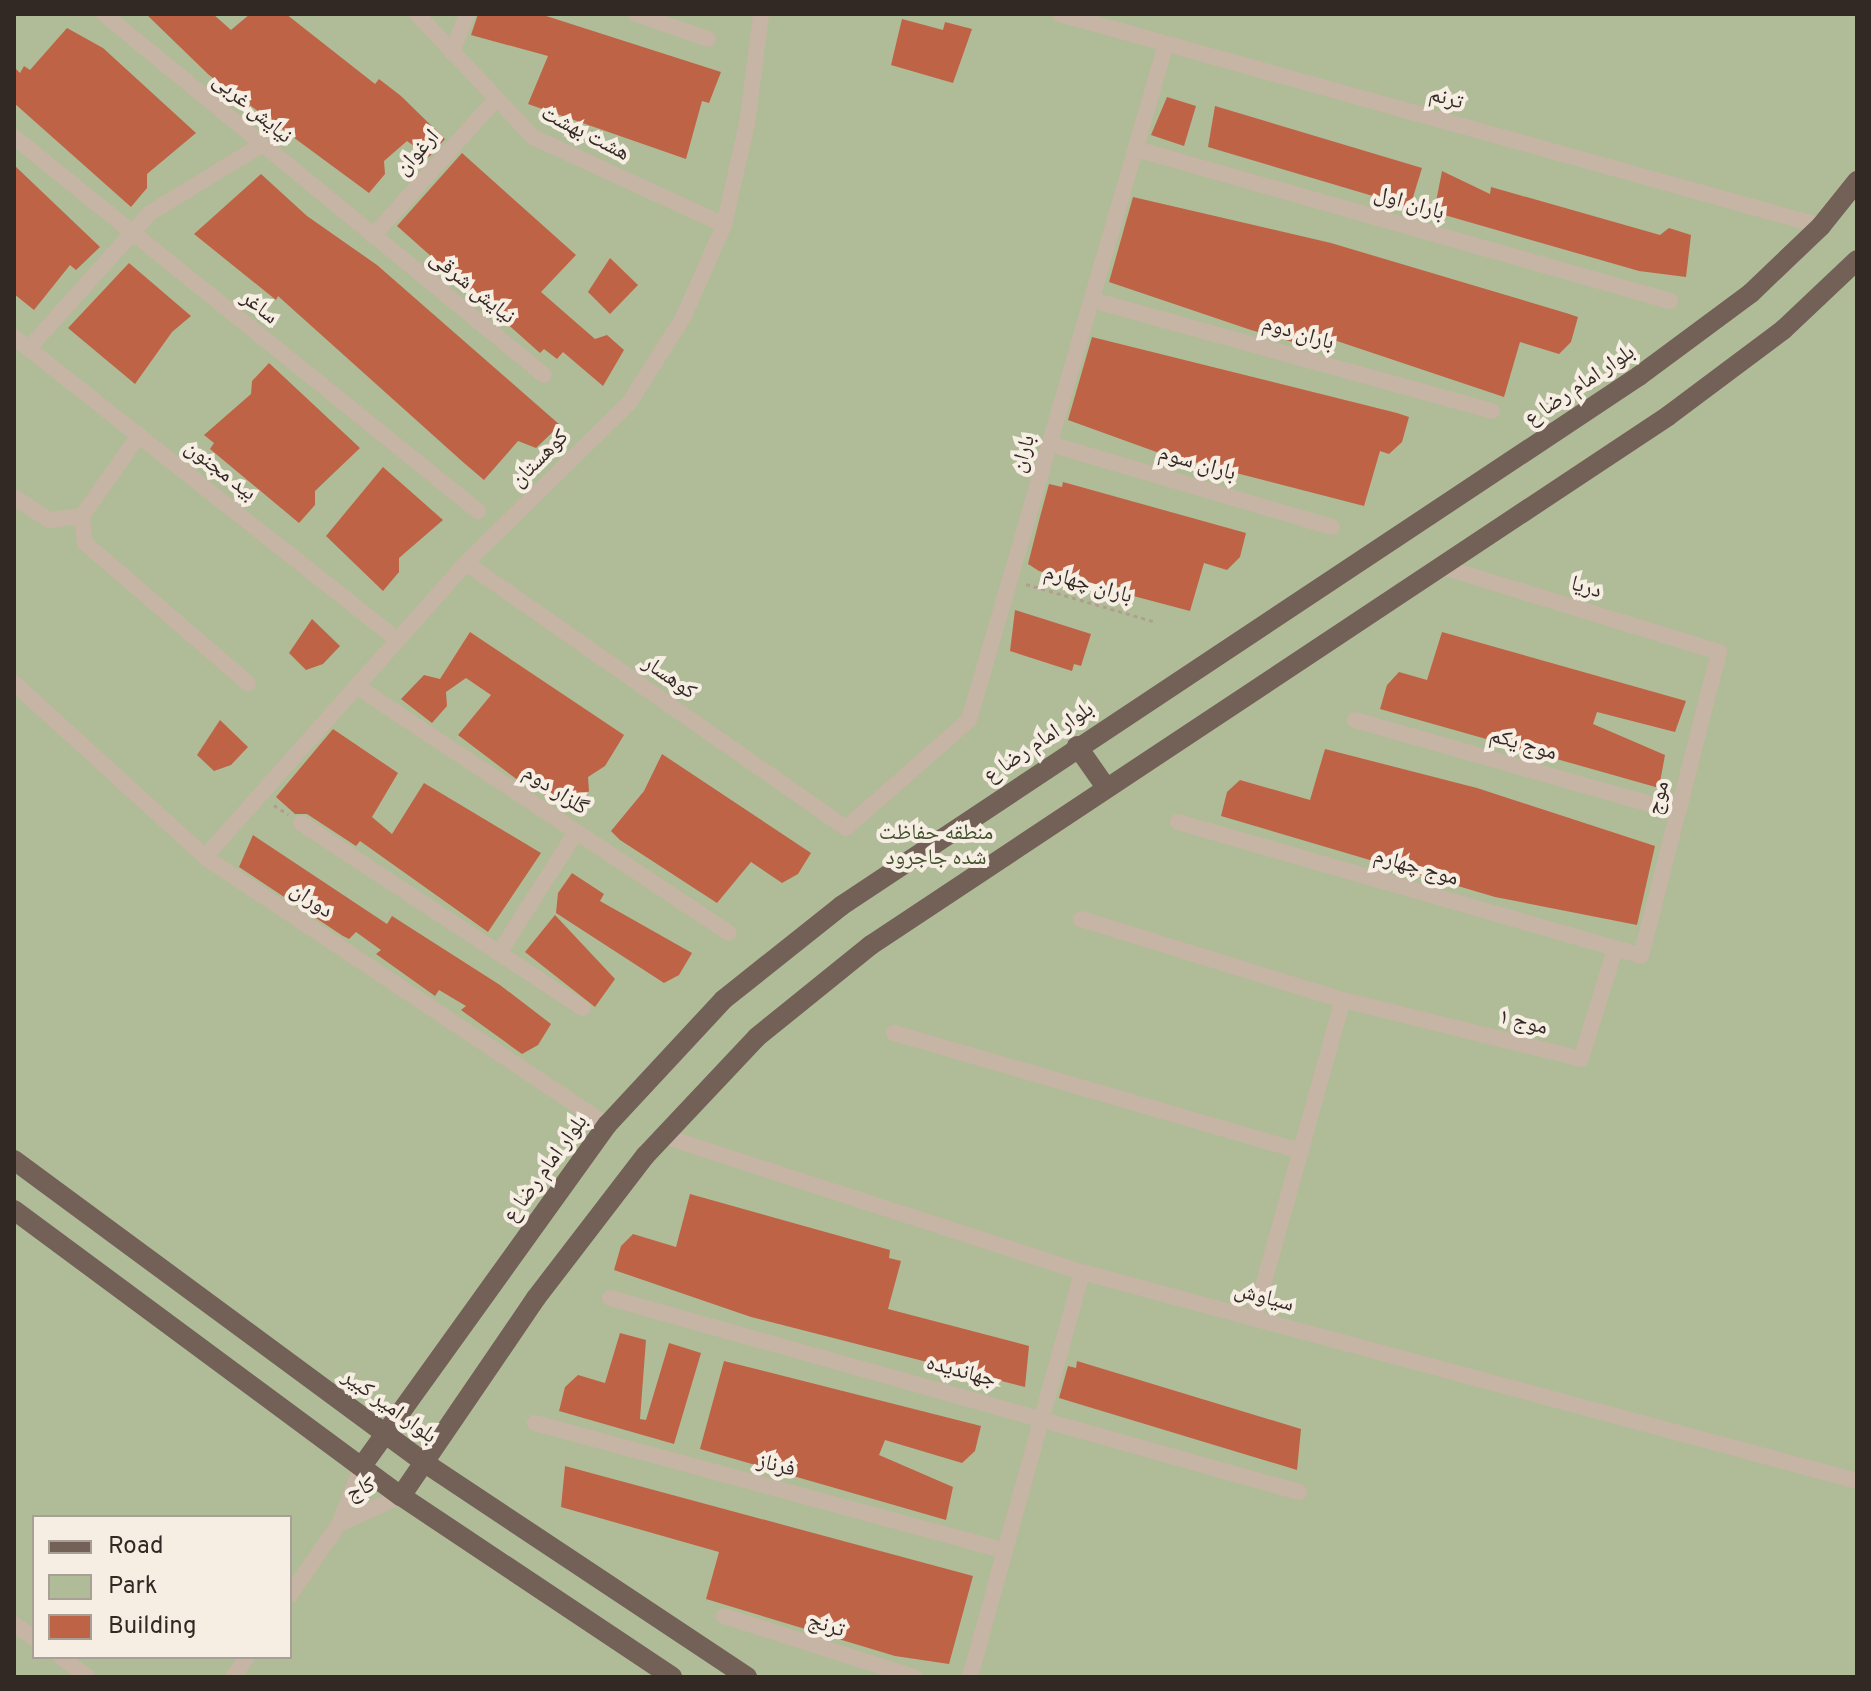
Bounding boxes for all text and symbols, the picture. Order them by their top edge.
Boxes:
street label: نیایش غربی [207,68,297,150]
street label: ترنم [1426,82,1466,116]
street label: هشت بهشت [536,100,634,168]
street label: ارغوان [390,124,446,182]
street label: باران اول [1371,181,1447,227]
street label: نیایش شرقی [424,246,520,330]
street label: ساغر [235,285,283,331]
street label: باران دوم [1259,311,1337,357]
street label: بلوار امام رضا ع [1520,339,1640,433]
street label: کوهستان [505,424,575,494]
street label: باران [1006,432,1042,476]
street label: بید مجنون [179,435,261,507]
street label: باران سوم [1155,440,1239,488]
street label: باران چهارم [1041,560,1135,610]
street label: دریا [1567,571,1605,605]
street label: کوهسار [637,650,701,706]
street label: بلوار امام رضا ع [979,696,1099,790]
street label: موج یکم [1486,723,1560,767]
street label: گلزار دوم [517,760,593,822]
street label: موج [1642,778,1676,818]
park label: منطقه حفاظت شده جاجرود [879,820,993,872]
street label: موج چهارم [1371,843,1461,893]
street label: دوران [285,877,337,925]
street label: موج ۱ [1496,1004,1550,1042]
street label: بلوار امام رضا ع [498,1110,594,1228]
street label: سیاوش [1231,1277,1297,1319]
street label: جهاندیده [923,1350,999,1394]
street label: بلوار امیر کبیر [337,1364,441,1450]
street label: فرناز [754,1448,798,1484]
street label: کاج [343,1472,379,1508]
legend [32,1515,292,1659]
text: Road [108,1532,164,1562]
text: Park [108,1572,158,1602]
street label: ترنج [804,1608,848,1644]
text: Building [108,1612,197,1642]

